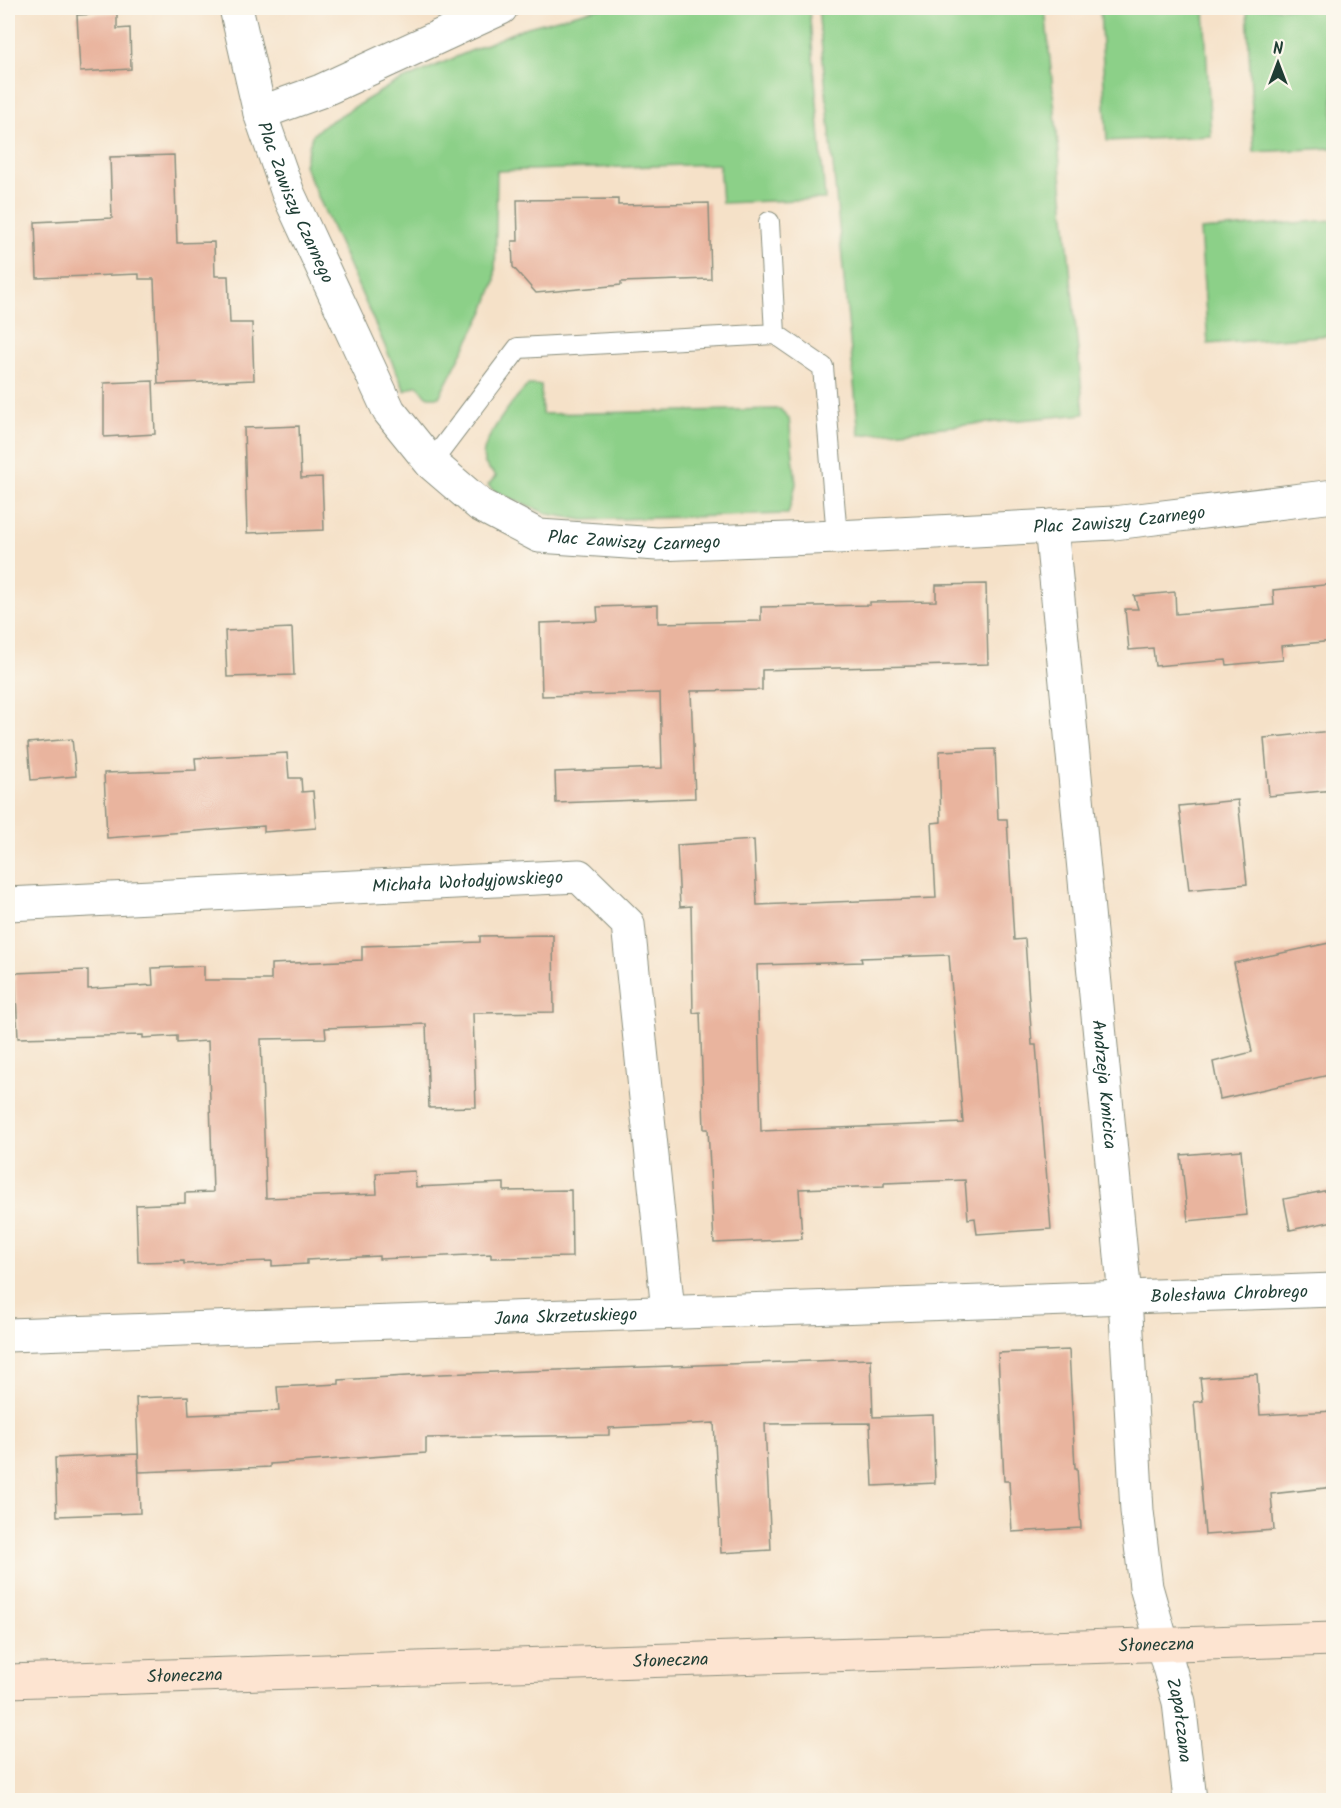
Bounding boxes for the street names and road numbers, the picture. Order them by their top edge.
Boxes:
street label: Plac Zawiszy Czarnego [248,118,341,289]
street label: Plac Zawiszy Czarnego [1033,499,1207,543]
street label: Plac Zawiszy Czarnego [547,524,721,560]
street label: Michała Wołodyjowskiego [371,864,564,902]
street label: Andrzeja Kmicica [1082,1019,1124,1151]
street label: Bolesława Chrobrego [1150,1278,1309,1312]
street label: Jana Skrzetuskiego [494,1301,638,1334]
street label: Słoneczna [1118,1630,1195,1662]
street label: Słoneczna [632,1646,709,1677]
street label: Słoneczna [147,1661,223,1693]
street label: Zapałczana [1157,1674,1199,1764]

